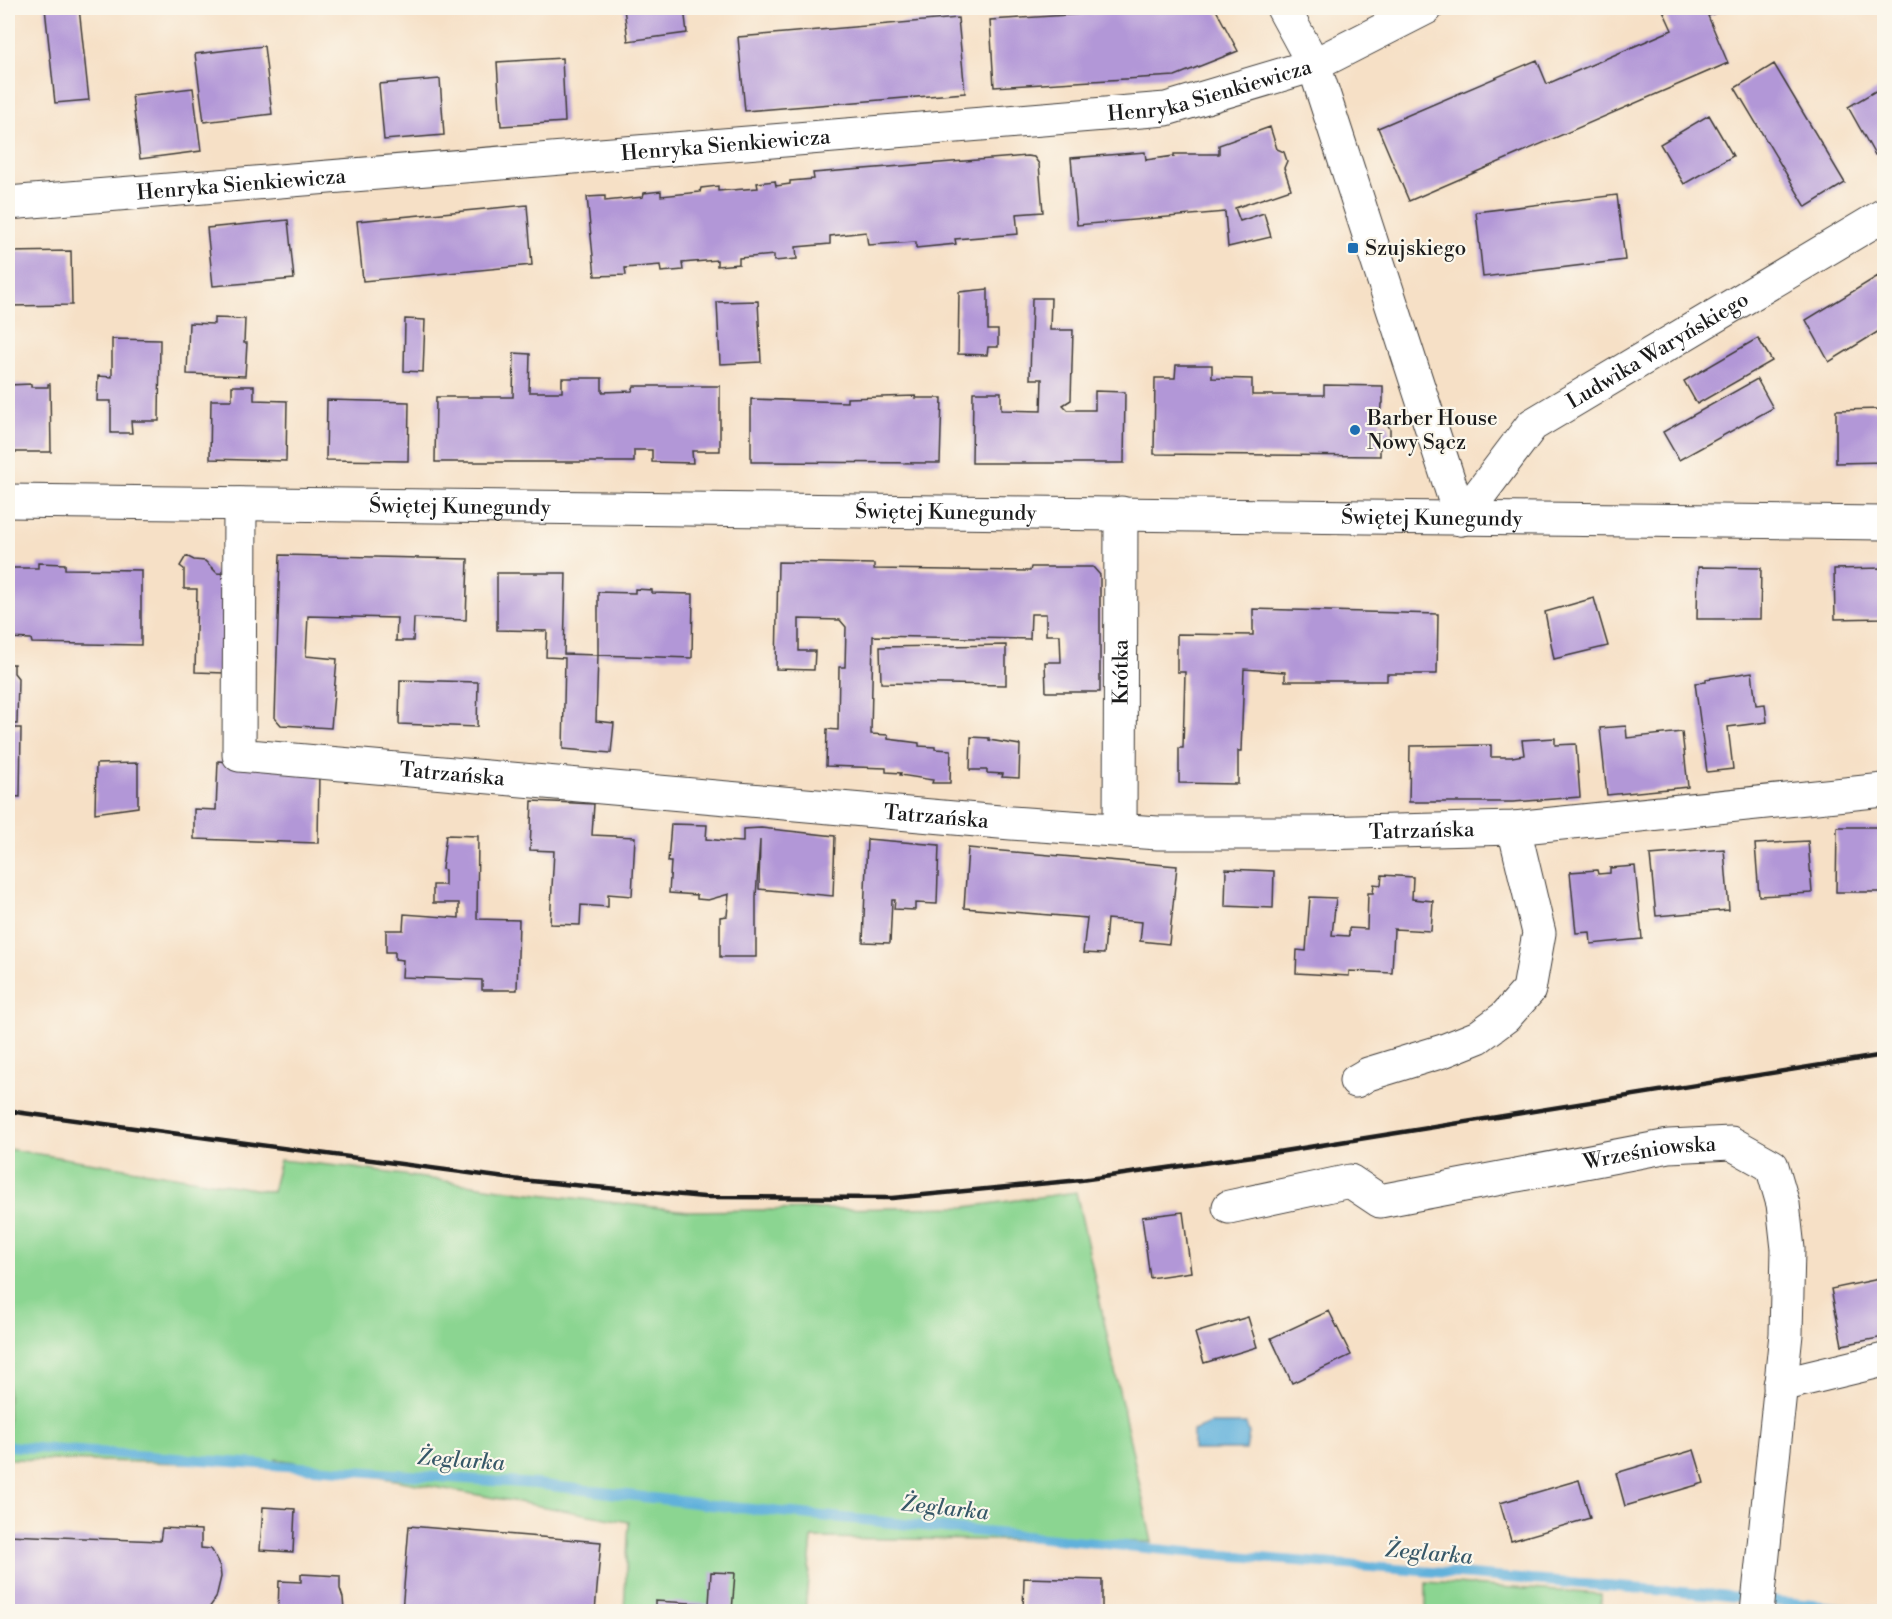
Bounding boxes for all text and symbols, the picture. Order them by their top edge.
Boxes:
street label: Henryka Sienkiewicza [1106,54,1315,128]
street label: Henryka Sienkiewicza [620,124,832,167]
street label: Henryka Sienkiewicza [136,164,347,207]
place label: Szujskiego [1365,236,1466,262]
marker: Szujskiego [1346,241,1360,255]
street label: Ludwika Waryńskiego [1562,287,1754,415]
place label: Barber House Nowy Sącz [1366,406,1498,456]
marker: Barber House Nowy Sącz [1348,423,1362,437]
street label: Świętej Kunegundy [369,490,552,521]
street label: Świętej Kunegundy [855,496,1038,527]
street label: Świętej Kunegundy [1341,502,1524,533]
street label: Krótka [1108,639,1135,705]
street label: Tatrzańska [398,757,506,792]
street label: Tatrzańska [883,800,990,835]
street label: Tatrzańska [1369,817,1475,846]
street label: Wrześniowska [1580,1132,1717,1176]
water label: Żeglarka [416,1443,506,1477]
water label: Żeglarka [900,1489,991,1527]
water label: Żeglarka [1384,1535,1475,1571]

